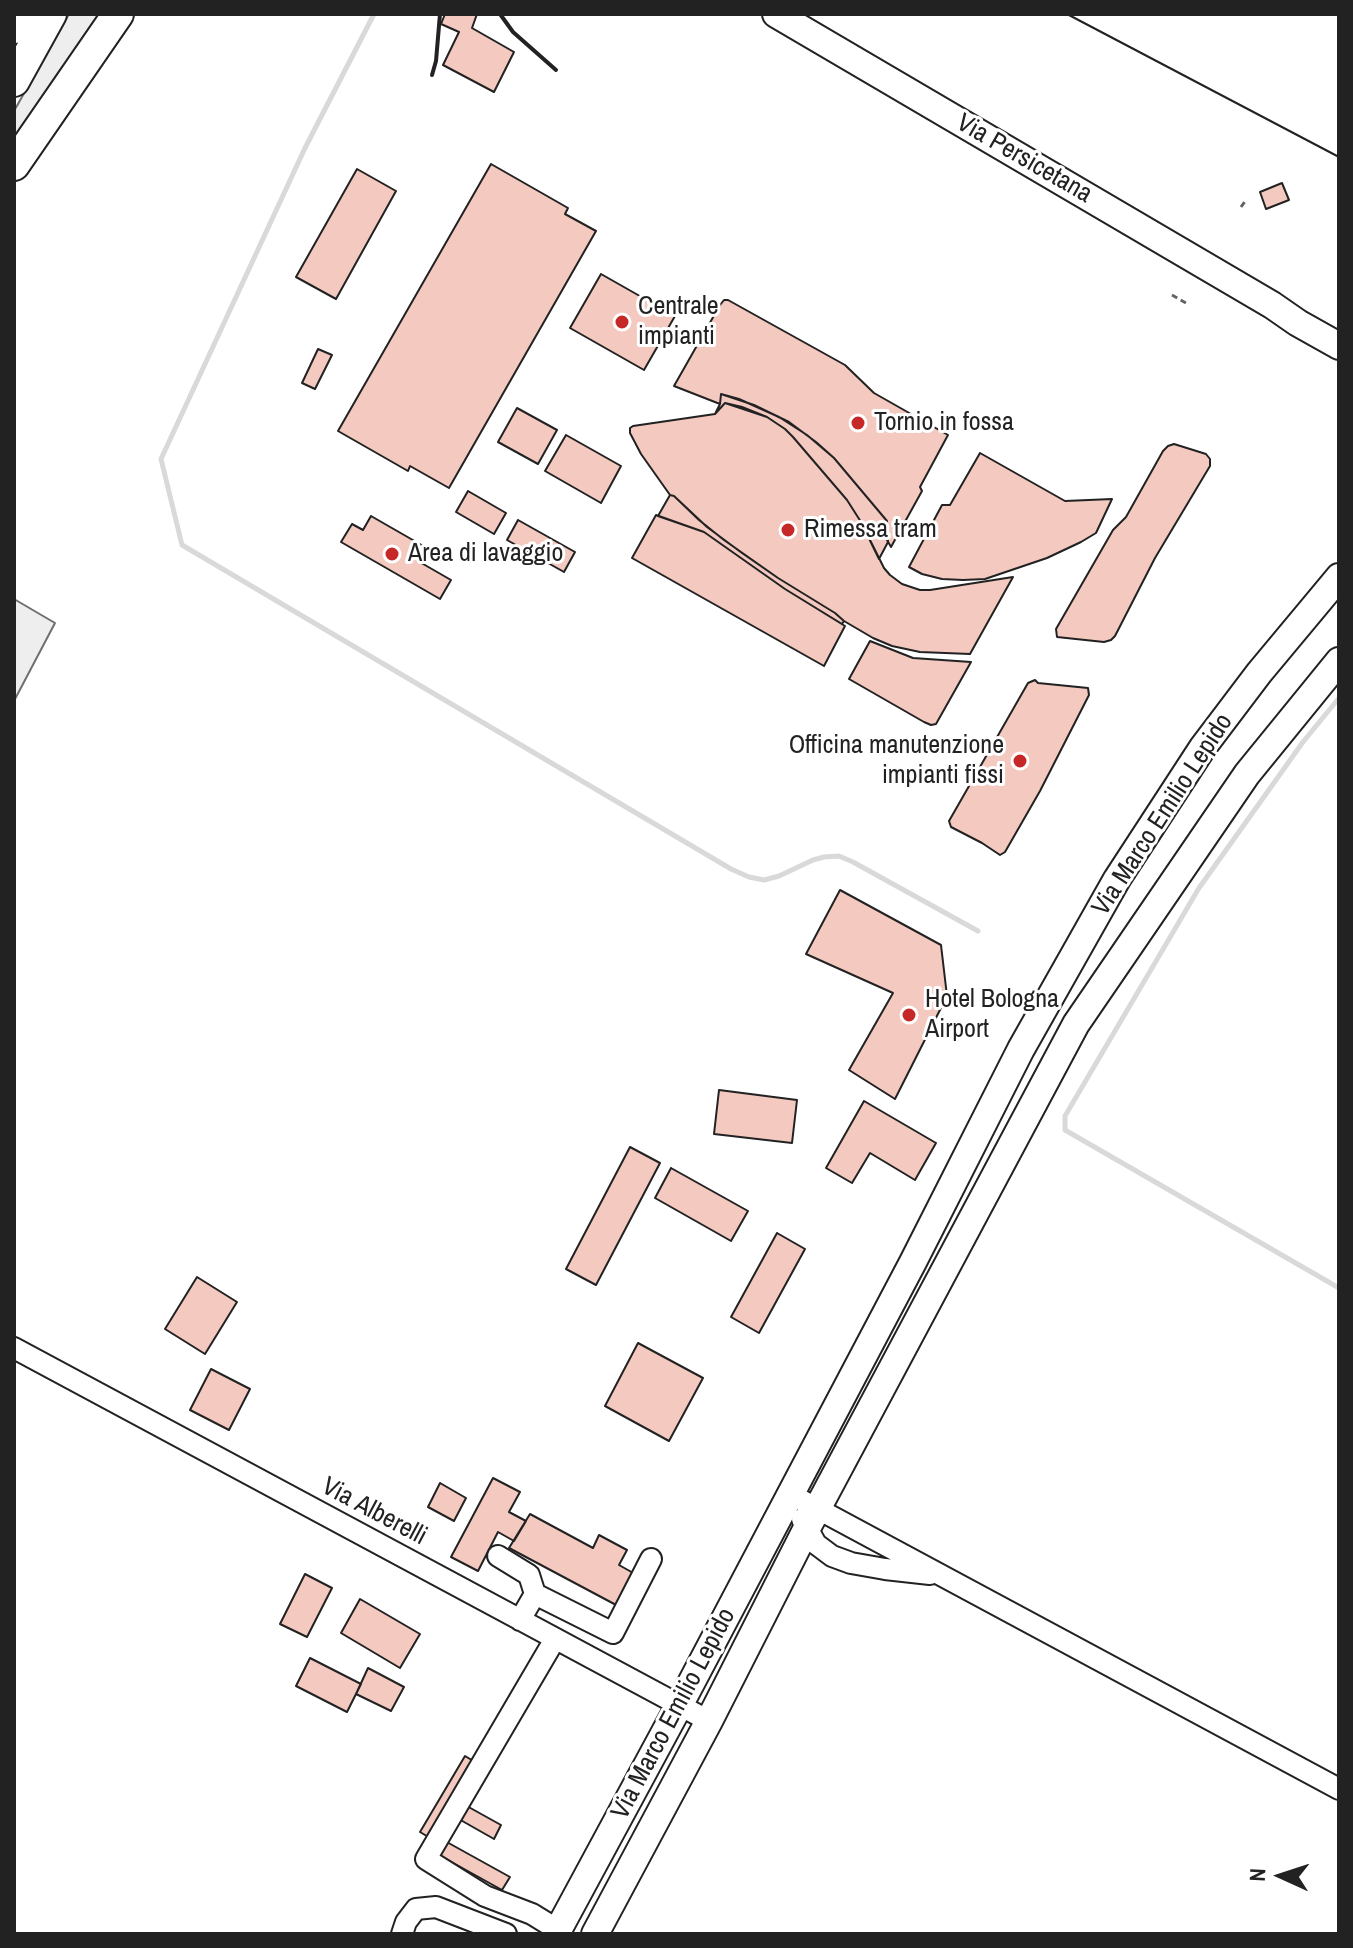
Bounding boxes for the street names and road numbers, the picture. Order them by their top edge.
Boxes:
street label: Via Persicetana [951,108,1097,210]
street label: Via Marco Emilio Lepido [1086,708,1240,922]
street label: Via Alberelli [316,1471,432,1553]
street label: Via Marco Emilio Lepido [605,1603,743,1825]

